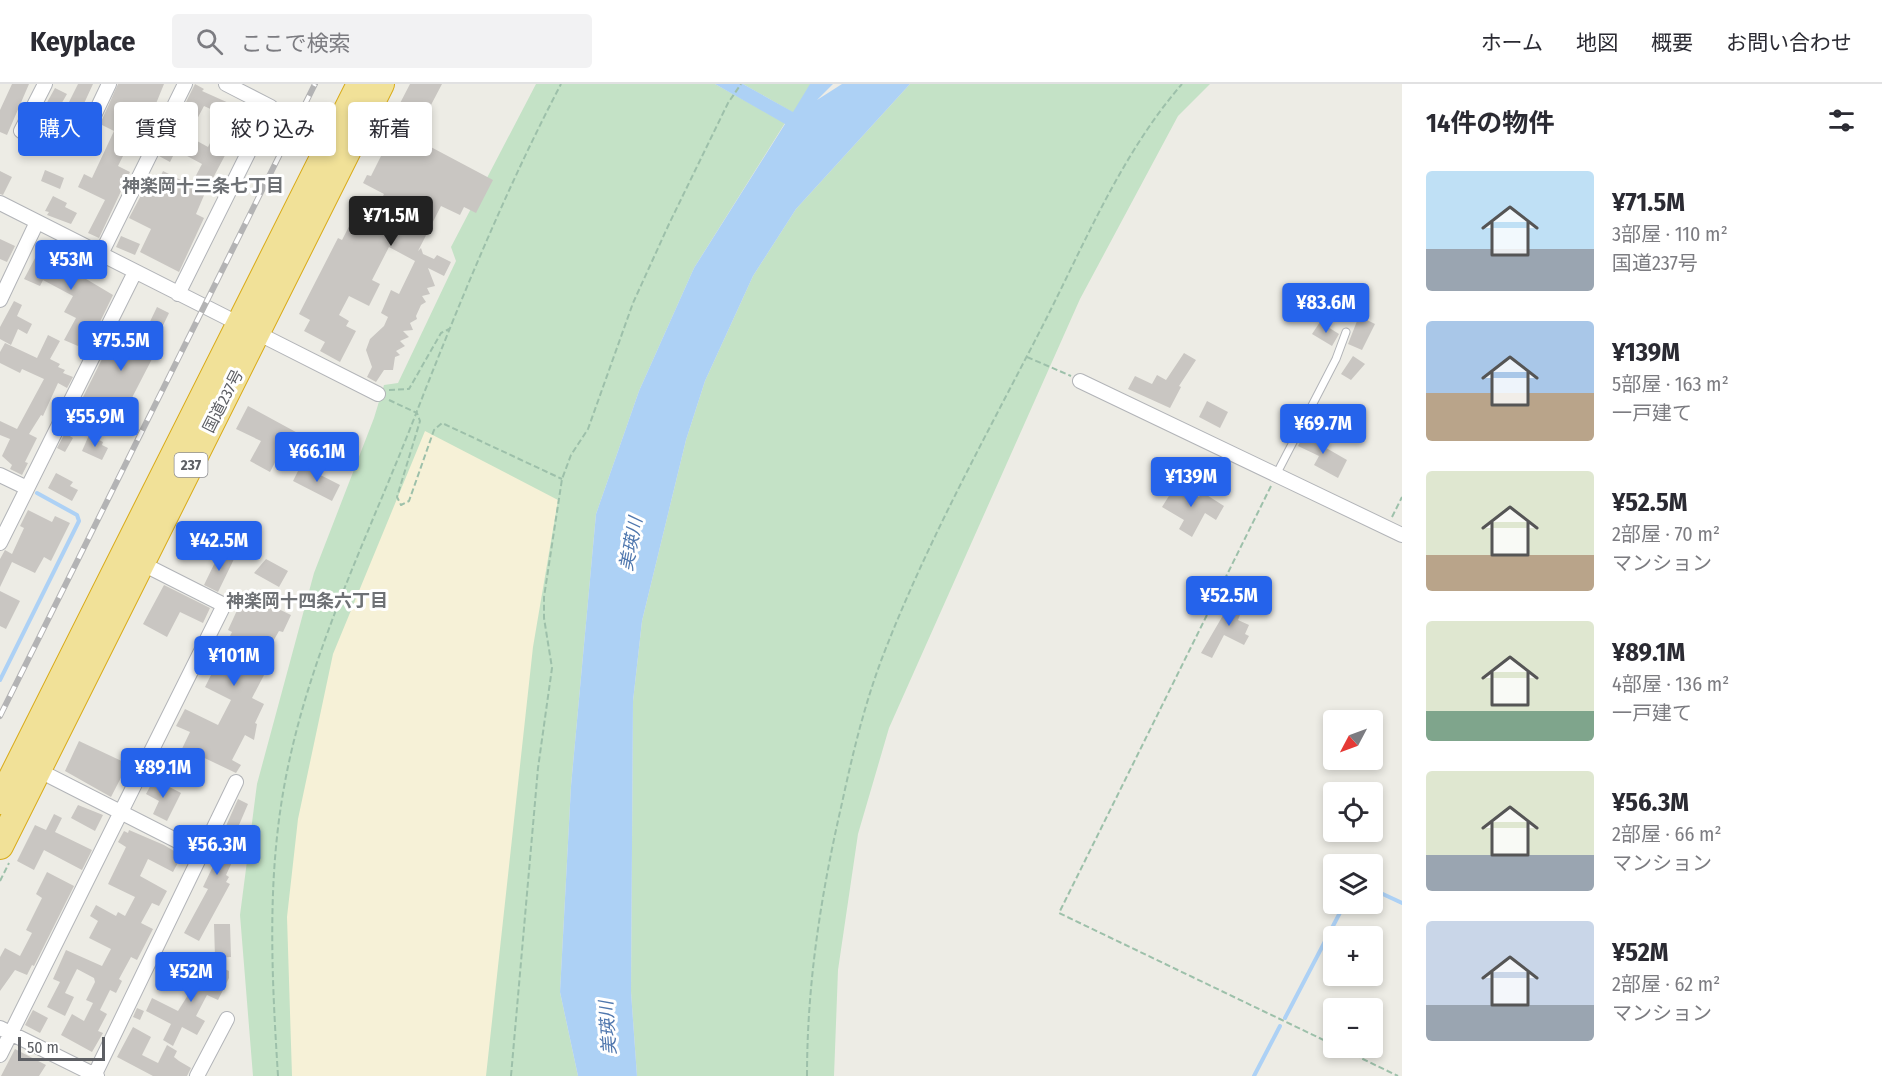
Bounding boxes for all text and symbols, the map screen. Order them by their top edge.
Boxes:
search box [172,14,592,68]
text: Keyplace [30,25,136,58]
icon: search [193,25,226,58]
text: ここで検索 [241,30,351,57]
text: ホーム [1481,30,1543,56]
text: 地図 [1576,30,1618,56]
text: 概要 [1651,30,1693,56]
text: お問い合わせ [1726,30,1852,56]
chip: 購入 [18,102,102,156]
chip: 賃貸 [114,102,198,156]
chip: 絞り込み [210,102,336,156]
chip: 新着 [348,102,432,156]
icon: filters [1825,104,1858,137]
text: 14件の物件 [1426,108,1554,139]
district label: 神楽岡十三条七丁目 [122,175,284,197]
text: ¥71.5M [1612,187,1685,218]
icon: home [1474,195,1546,267]
pin: ¥71.5M [342,196,440,247]
text: ¥71.5M [363,203,419,227]
text: 3部屋 · 110 m² [1612,222,1728,246]
pin: ¥53M [35,240,107,291]
text: ¥53M [49,247,93,271]
text: 国道237号 [1612,251,1698,275]
pin: ¥83.6M [1277,283,1375,334]
text: ¥83.6M [1296,290,1356,314]
pin: ¥75.5M [72,321,170,372]
text: ¥75.5M [92,328,150,352]
text: ¥139M [1612,337,1680,368]
icon: home [1474,345,1546,417]
street label: 国道237号 [199,366,247,436]
text: 5部屋 · 163 m² [1612,372,1729,396]
pin: ¥55.9M [46,397,144,448]
text: 一戸建て [1612,401,1692,425]
text: ¥55.9M [66,404,124,428]
pin: ¥69.7M [1274,404,1372,455]
text: ¥69.7M [1294,411,1352,435]
pin: ¥66.1M [268,432,366,483]
text: ¥66.1M [289,439,345,463]
road number: 237 [174,453,207,477]
pin: ¥139M [1149,457,1233,508]
text: ¥139M [1165,464,1217,488]
text: ¥52.5M [1612,487,1687,518]
icon: home [1474,495,1546,567]
water label: 美瑛川 [615,513,647,573]
pin: ¥42.5M [170,521,268,572]
text: 2部屋 · 70 m² [1612,522,1720,546]
text: ¥42.5M [190,528,248,552]
text: マンション [1612,551,1712,575]
pin: ¥52.5M [1180,576,1278,627]
text: ¥52.5M [1200,583,1258,607]
district label: 神楽岡十四条六丁目 [226,590,388,612]
pin: ¥101M [192,636,276,687]
text: ¥89.1M [1612,637,1685,668]
text: ¥101M [208,643,260,667]
icon: home [1474,645,1546,717]
text: 4部屋 · 136 m² [1612,672,1729,696]
text: 一戸建て [1612,701,1692,725]
north arrow [1323,710,1383,770]
map controls [1323,710,1383,1058]
pin: ¥89.1M [114,748,212,799]
text: ¥89.1M [135,755,191,779]
button: locate [1323,782,1383,842]
text: ¥56.3M [1612,787,1689,818]
icon: home [1474,795,1546,867]
text: 2部屋 · 66 m² [1612,822,1722,846]
pin: ¥56.3M [168,825,266,876]
text: ¥56.3M [187,832,247,856]
text: マンション [1612,851,1712,875]
button: layers [1323,854,1383,914]
button: + [1323,926,1383,986]
text: ¥52M [1612,937,1668,968]
icon: home [1474,945,1546,1017]
pin: ¥52M [155,952,227,1003]
text: ¥52M [169,959,213,983]
text: 2部屋 · 62 m² [1612,972,1720,996]
water label: 美瑛川 [595,998,621,1056]
button: − [1323,998,1383,1058]
text: マンション [1612,1001,1712,1025]
scale bar [18,1034,105,1062]
text: 50 m [27,1038,59,1057]

